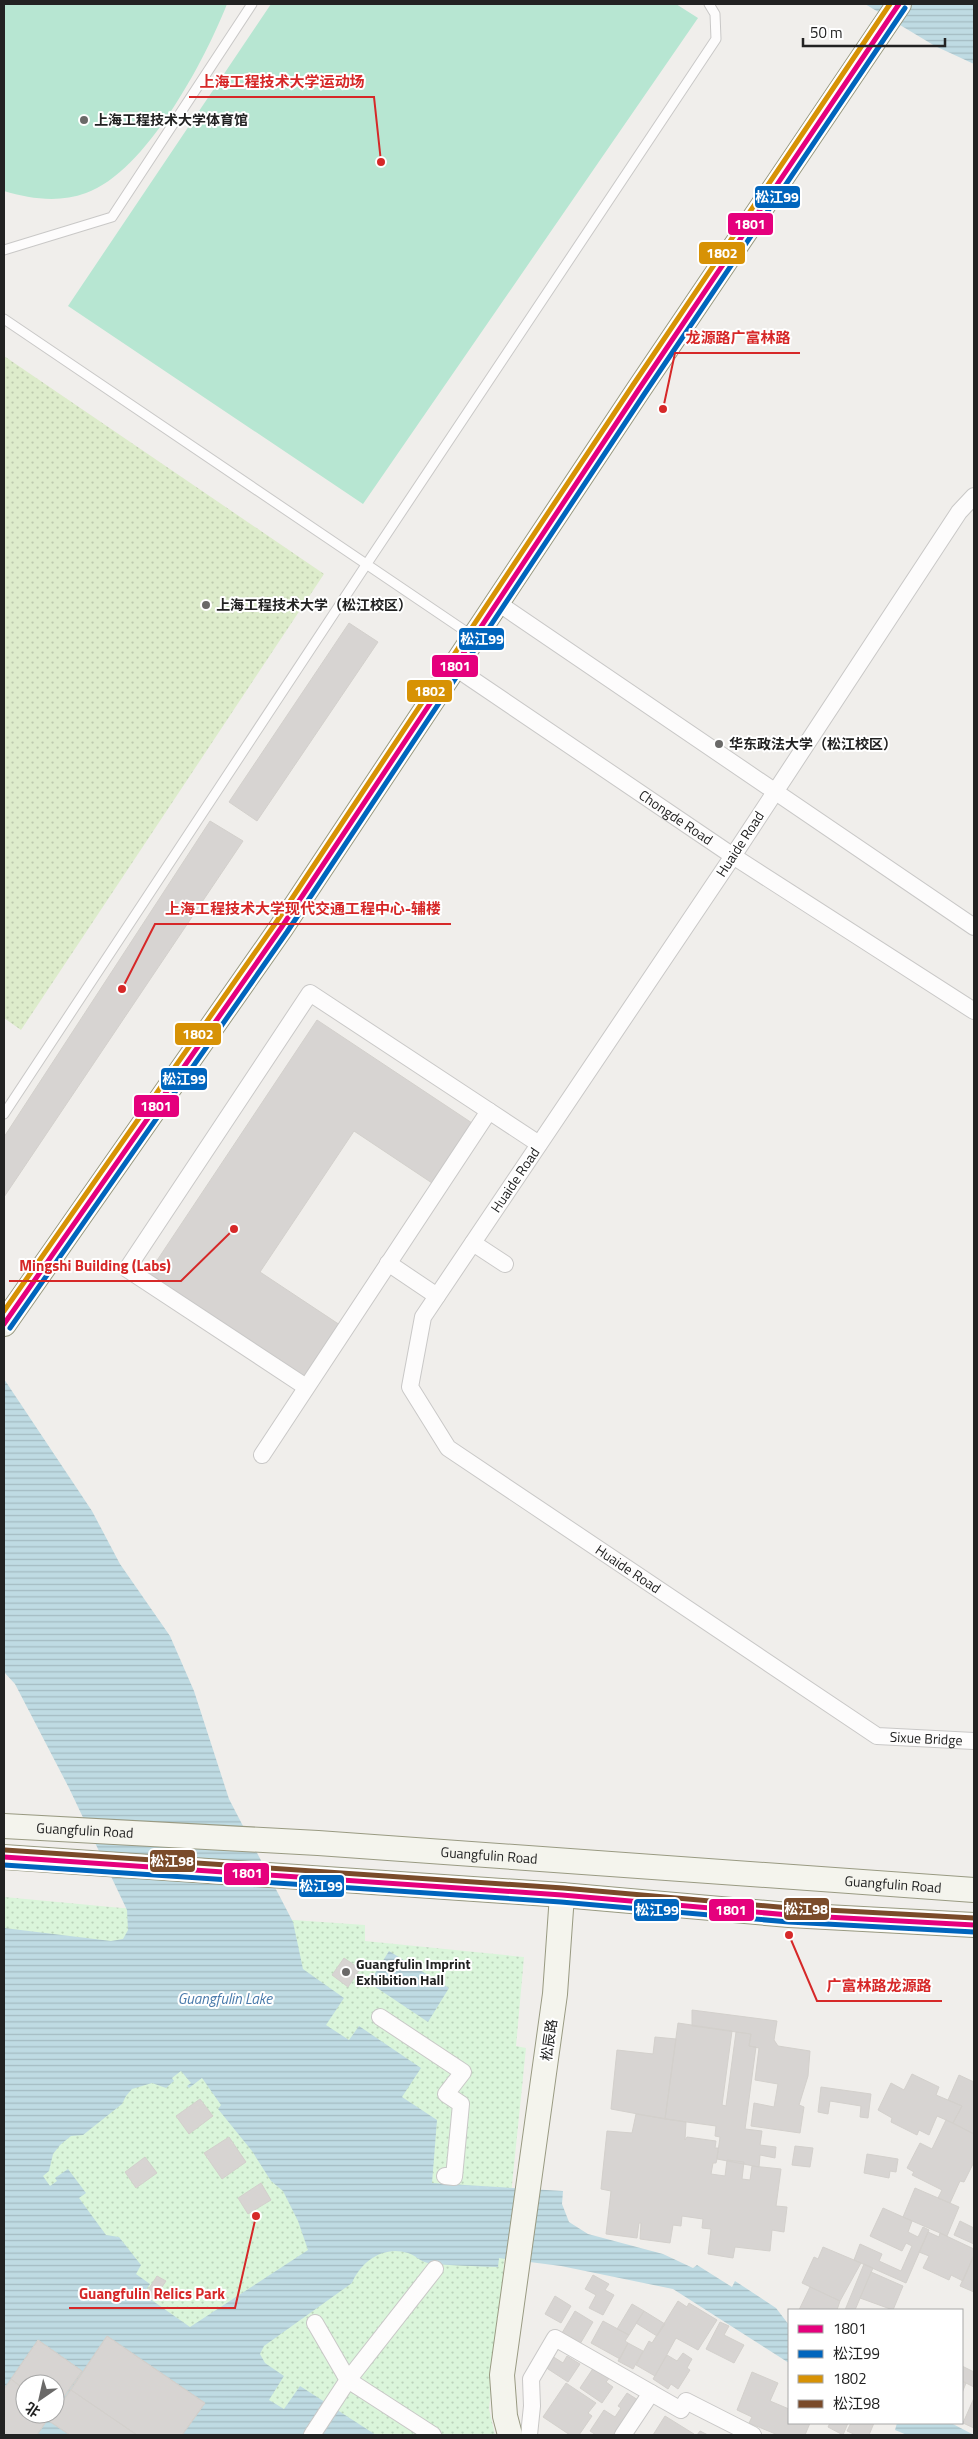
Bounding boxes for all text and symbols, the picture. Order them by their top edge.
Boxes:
scale bar [803,15,946,47]
text: 50 m [810,21,843,44]
callout: 上海工程技术大学运动场 [189,67,374,97]
text: 上海工程技术大学运动场 [199,70,365,93]
place label: 上海工程技术大学体育馆 [94,109,248,130]
marker: 上海工程技术大学体育馆 [78,114,90,126]
line badge: 松江99 [754,185,801,209]
text: 松江99 [755,186,799,207]
line badge: 1801 [727,212,774,236]
text: 1801 [734,213,766,234]
line badge: 1802 [698,241,746,265]
text: 1802 [706,242,738,263]
callout: 龙源路广富林路 [675,323,800,353]
text: 龙源路广富林路 [685,326,791,349]
place label: 上海工程技术大学（松江校区） [216,594,412,615]
marker: 上海工程技术大学（松江校区） [200,599,212,611]
line badge: 松江99 [458,627,505,651]
text: 松江99 [460,628,504,649]
line badge: 1801 [431,654,479,678]
text: 1801 [439,655,471,676]
line badge: 1802 [406,679,453,703]
text: 1802 [414,680,446,701]
place label: 华东政法大学（松江校区） [729,733,897,754]
marker: 华东政法大学（松江校区） [713,738,725,750]
street label: Chongde Road [635,784,717,849]
street label: Huaide Road [710,807,769,881]
callout: 上海工程技术大学现代交通工程中心-辅楼 [155,894,451,924]
text: 上海工程技术大学现代交通工程中心-辅楼 [165,897,441,920]
line badge: 1802 [174,1022,222,1046]
text: 1802 [182,1023,214,1044]
line badge: 松江99 [160,1067,208,1091]
text: 松江99 [162,1068,206,1089]
line badge: 1801 [133,1094,180,1118]
text: 1801 [140,1095,172,1116]
street label: Huaide Road [485,1143,544,1217]
callout: Mingshi Building (Labs) [9,1251,181,1281]
text: Mingshi Building (Labs) [19,1254,171,1277]
street label: Huaide Road [591,1539,665,1598]
street label: Sixue Bridge [889,1726,963,1750]
street label: Guangfulin Road [36,1817,134,1843]
street label: Guangfulin Road [440,1841,538,1869]
line badge: 松江98 [149,1849,196,1873]
text: 松江98 [150,1850,194,1871]
line badge: 1801 [223,1862,270,1886]
text: 1801 [231,1862,263,1883]
street label: Guangfulin Road [844,1870,942,1898]
line badge: 松江99 [298,1874,345,1898]
text: 松江99 [299,1875,343,1896]
line badge: 松江98 [783,1897,830,1921]
line badge: 松江99 [633,1898,680,1922]
line badge: 1801 [708,1898,755,1922]
text: 松江98 [784,1898,828,1919]
text: 松江99 [635,1899,679,1920]
text: 1801 [715,1899,747,1920]
place label: Guangfulin Imprint Exhibition Hall [356,1953,471,1990]
marker: Guangfulin Imprint Exhibition Hall [340,1966,352,1978]
callout: 广富林路龙源路 [817,1971,942,2001]
text: 广富林路龙源路 [826,1974,932,1997]
water label: Guangfulin Lake [178,1987,273,2010]
street label: 松辰路 [535,2018,562,2062]
callout: Guangfulin Relics Park [69,2278,235,2308]
text: Guangfulin Relics Park [79,2282,225,2305]
legend [788,2309,963,2424]
text: 1801 [833,2317,867,2340]
text: 松江99 [833,2342,880,2365]
text: 1802 [833,2367,867,2390]
north arrow [15,2374,65,2424]
text: 松江98 [833,2392,880,2415]
text: 北 [21,2398,44,2423]

